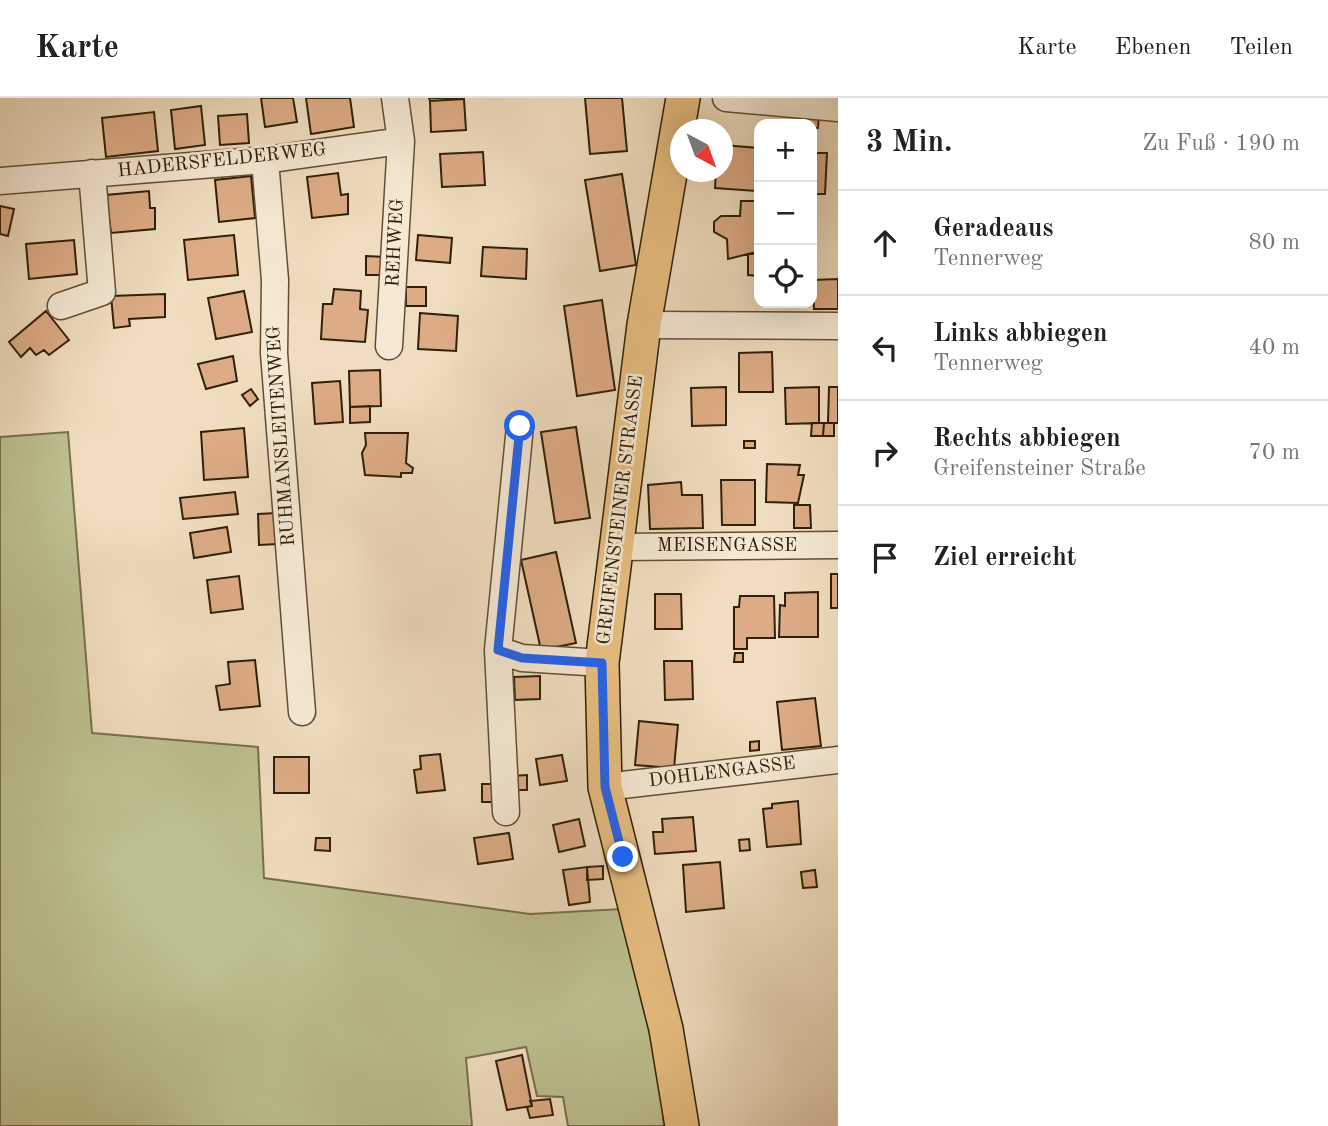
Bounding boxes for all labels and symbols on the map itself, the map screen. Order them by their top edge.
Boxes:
north arrow [670,119,733,182]
street label: HADERSFELDERWEG [117,141,328,181]
street label: REHWEG [384,198,408,288]
street label: RUHMANSLEITENWEG [265,325,299,547]
street label: GREIFENSTEINER STRASSE [595,374,647,646]
route start [504,410,535,441]
street label: MEISENGASSE [657,537,797,556]
street label: DOHLENGASSE [647,755,797,791]
route end [607,841,638,872]

